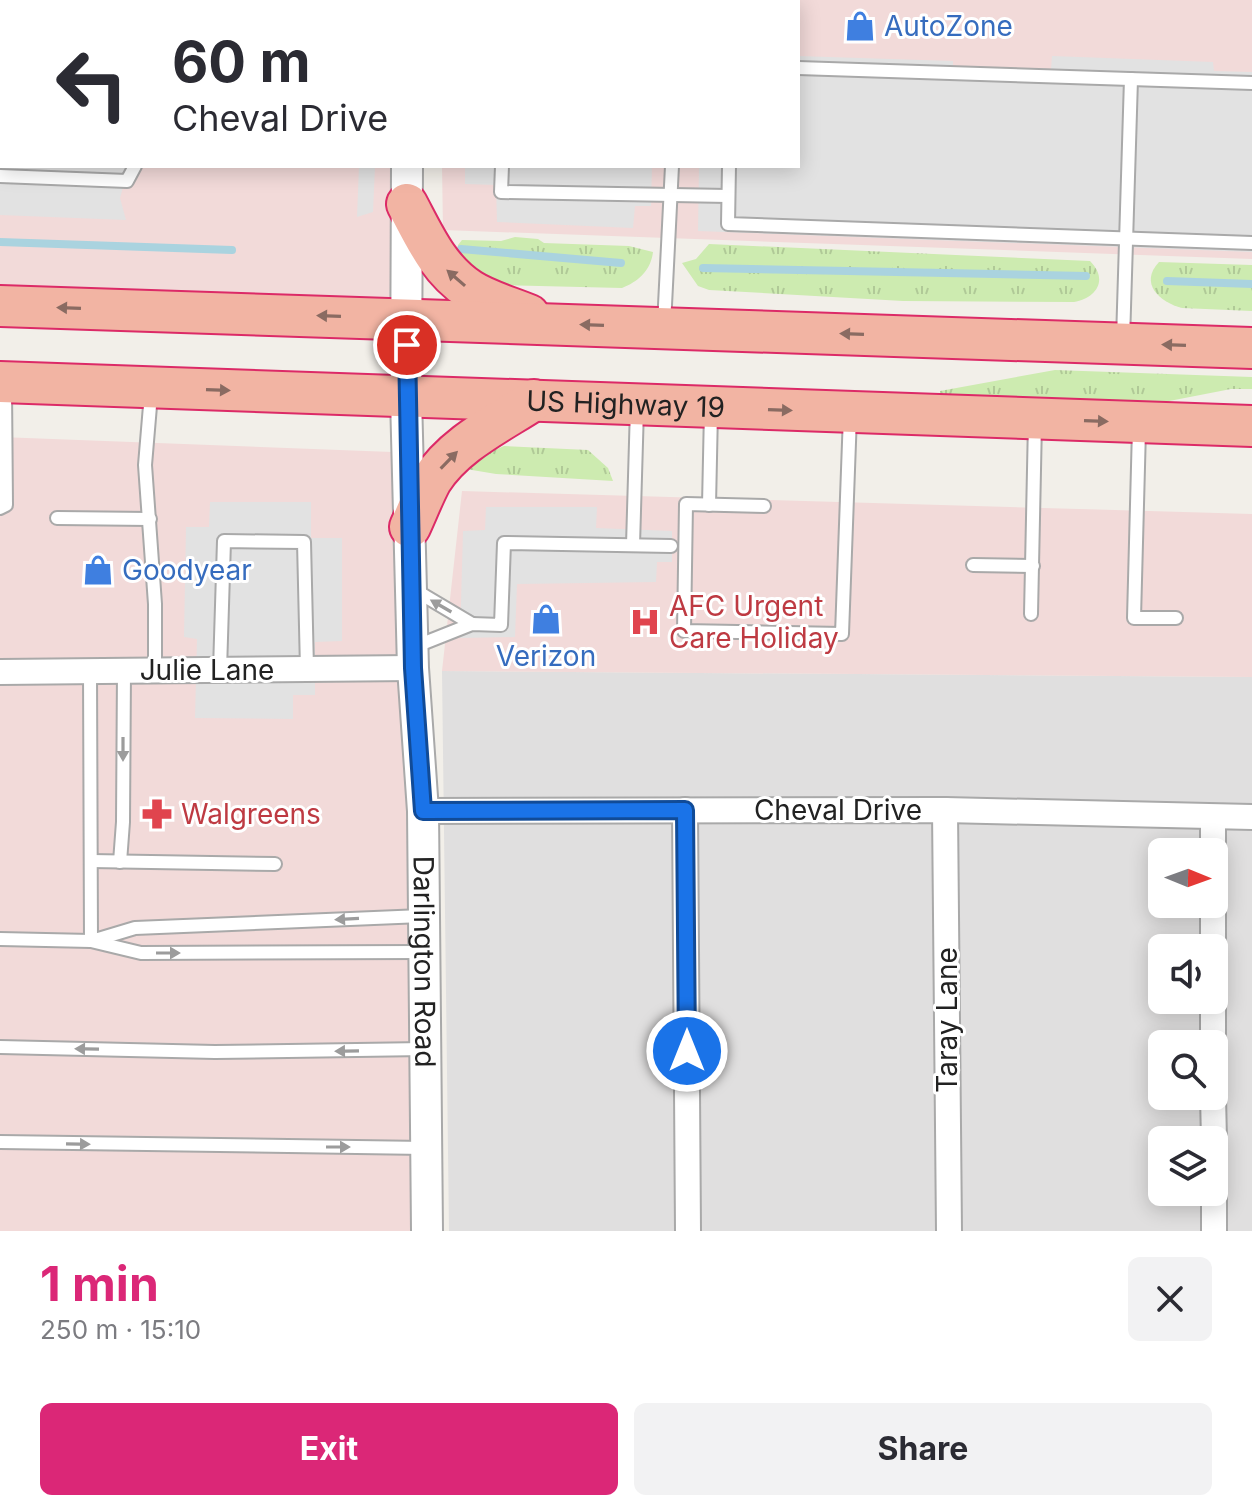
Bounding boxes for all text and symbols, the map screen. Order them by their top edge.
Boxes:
shop icon: AutoZone [843,9,877,43]
place label: AutoZone [884,9,1013,43]
text: 60 m [172,28,311,96]
icon: left [40,32,144,136]
text: Cheval Drive [172,96,388,140]
one-way arrow [447,270,467,287]
one-way arrow [56,302,81,315]
one-way arrow [316,310,341,323]
pin [373,311,441,379]
one-way arrow [579,319,604,332]
icon: arrive [385,323,429,367]
one-way arrow [839,328,864,341]
one-way arrow [1161,339,1186,351]
one-way arrow [206,383,231,396]
street label: US Highway 19 [526,384,725,424]
one-way arrow [768,403,793,416]
one-way arrow [1084,414,1109,427]
one-way arrow [440,451,458,470]
shop icon: Goodyear [81,553,115,587]
place label: Goodyear [122,553,252,587]
place label: AFC Urgent Care Holiday [669,589,839,655]
one-way arrow [430,599,452,613]
shop icon: Verizon [529,602,563,636]
hospital icon: AFC Urgent Care Holiday [628,605,662,639]
place label: Verizon [496,639,596,673]
street label: Julie Lane [140,653,274,687]
one-way arrow [117,737,129,762]
street label: Cheval Drive [754,793,922,827]
pharmacy icon: Walgreens [140,797,174,831]
place label: Walgreens [181,797,321,831]
north arrow [1148,838,1228,918]
map controls [1148,838,1228,1206]
street label: Darlington Road [406,855,442,1068]
one-way arrow [334,913,359,926]
button: sound [1148,934,1228,1014]
one-way arrow [156,947,181,959]
street label: Taray Lane [930,947,964,1093]
position arrow [645,1009,729,1093]
button: search [1148,1030,1228,1110]
one-way arrow [74,1042,99,1055]
one-way arrow [334,1045,359,1057]
button: layers [1148,1126,1228,1206]
one-way arrow [66,1138,91,1150]
one-way arrow [326,1141,351,1153]
text: 1 min [40,1254,159,1313]
button: close [1128,1257,1212,1341]
text: 250 m · 15:10 [40,1314,201,1345]
button: Exit [40,1403,618,1495]
button: Share [634,1403,1212,1495]

